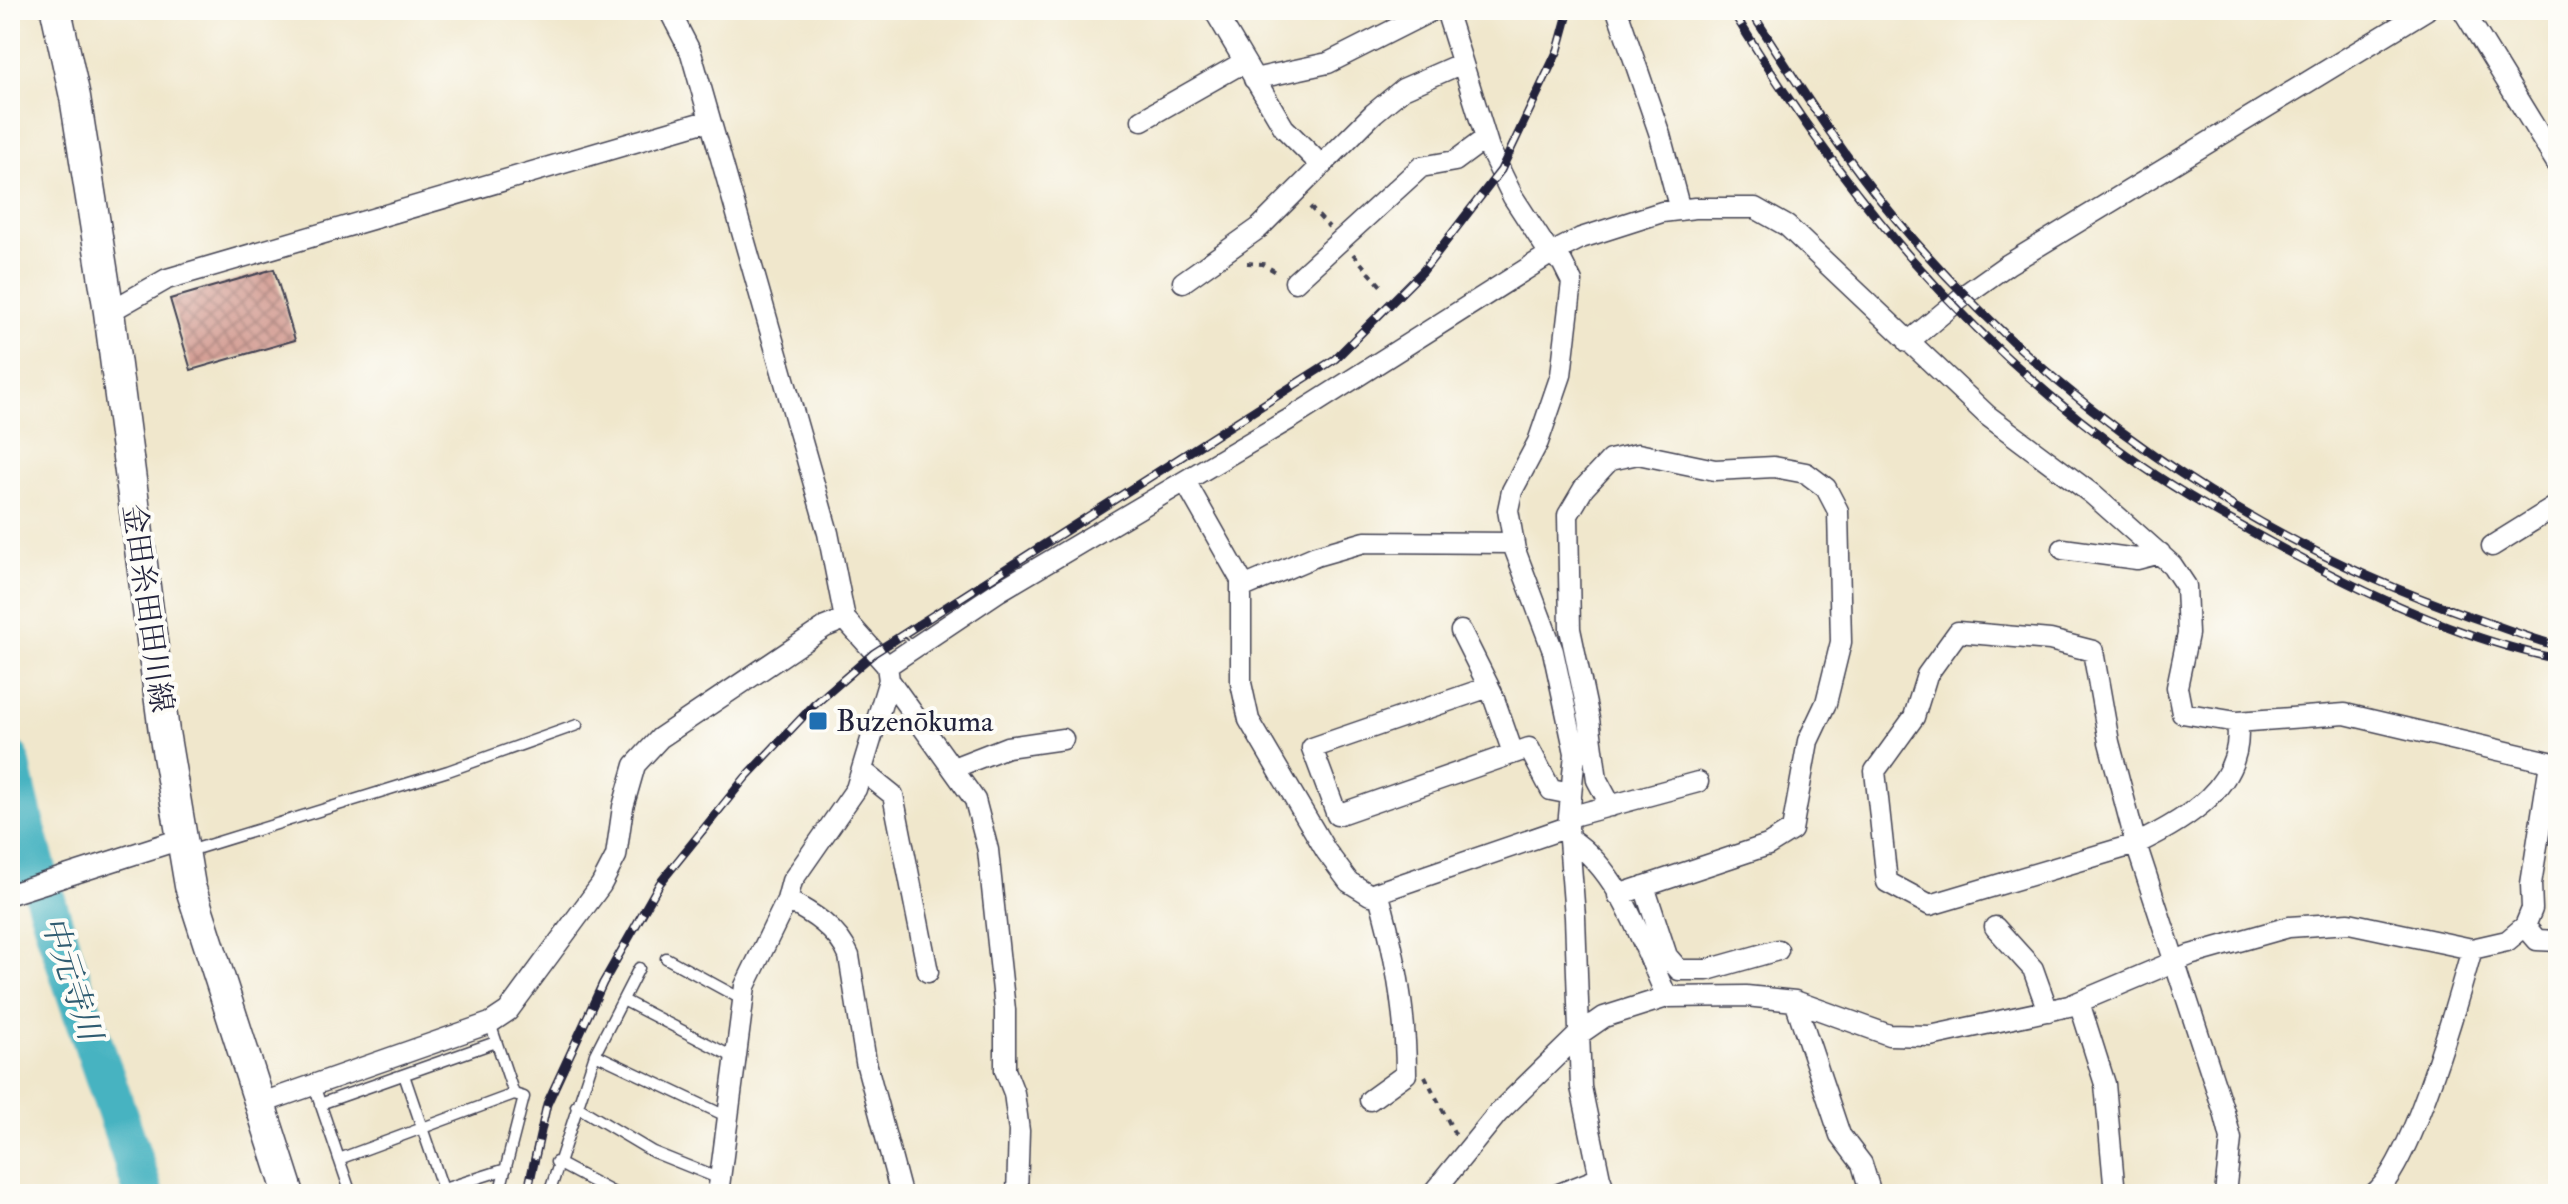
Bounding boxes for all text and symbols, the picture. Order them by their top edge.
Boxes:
street label: 金田糸田田川線 [115,502,180,715]
place label: Buzenōkuma [836,703,994,740]
marker: Buzenōkuma [807,710,829,732]
water label: 中元寺川 [32,911,111,1048]

